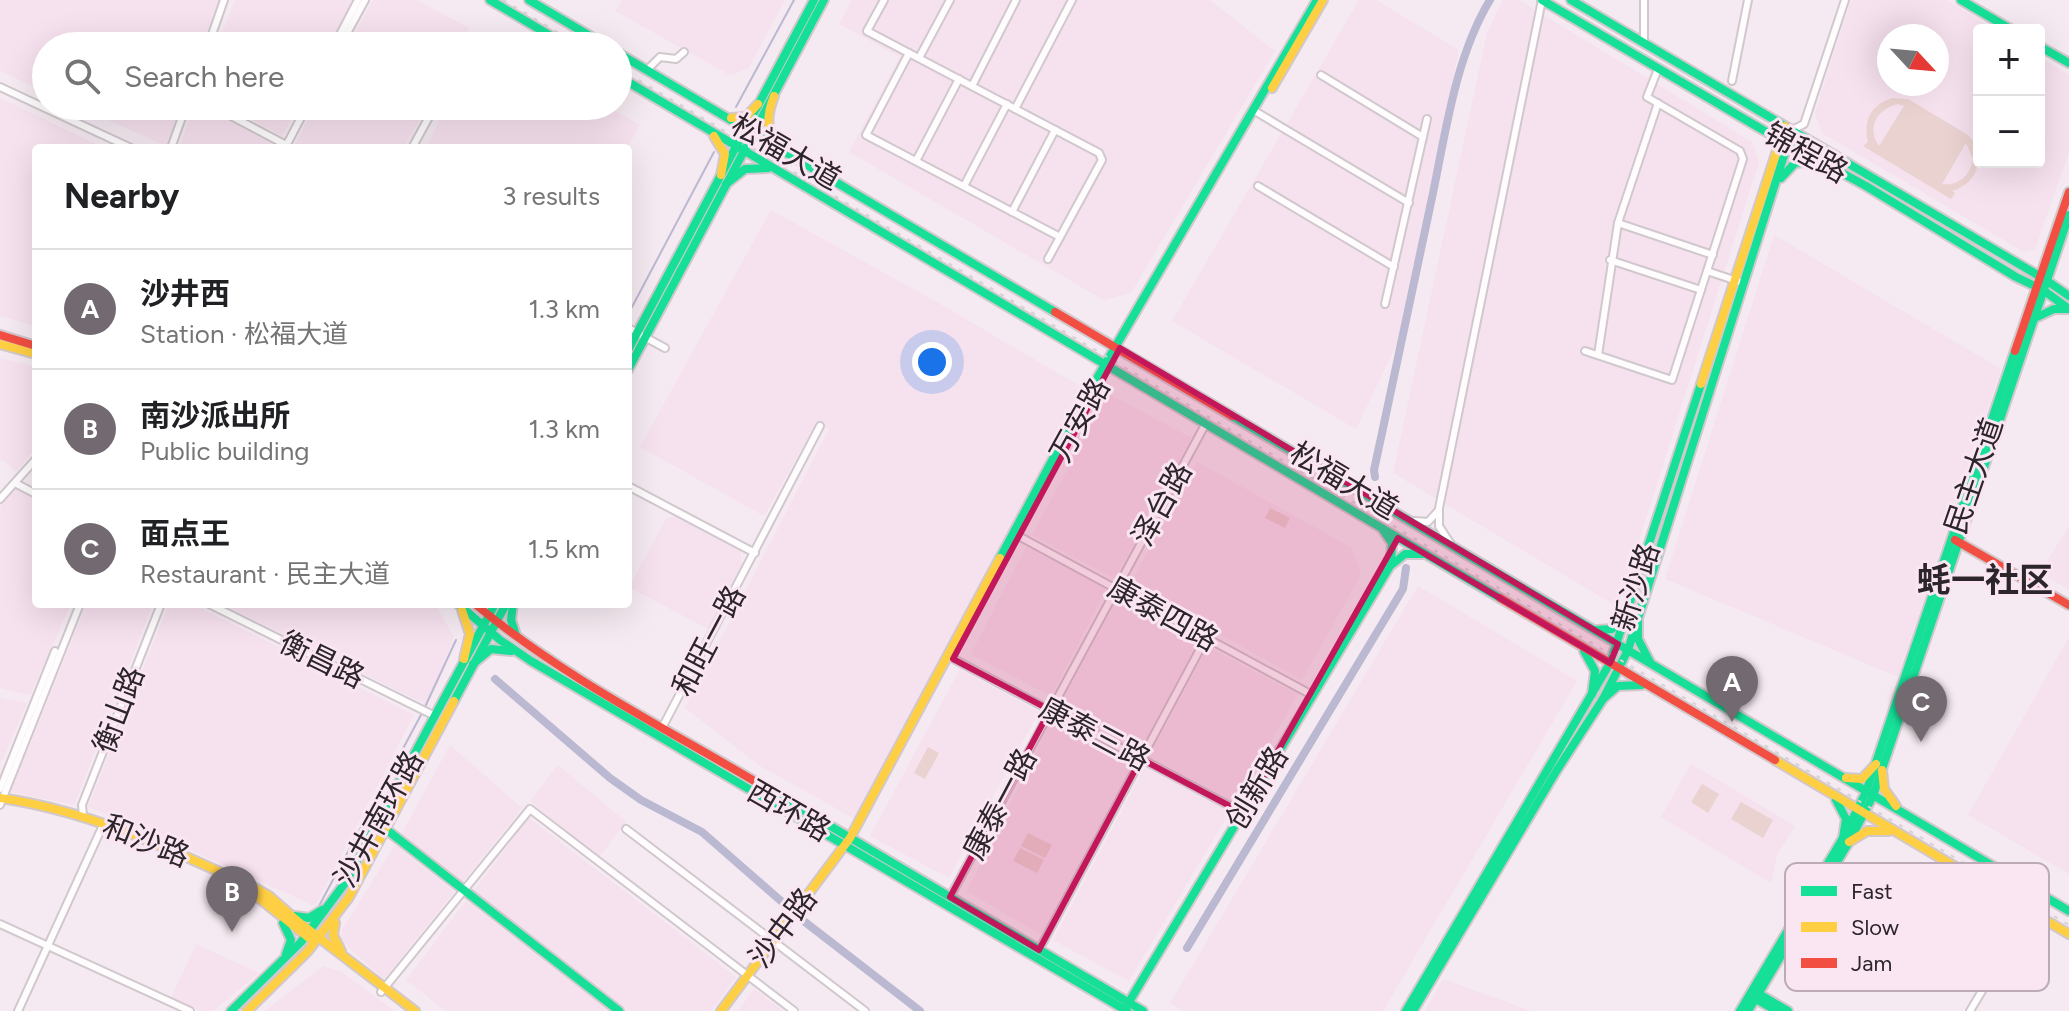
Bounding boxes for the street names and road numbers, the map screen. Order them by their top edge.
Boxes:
street label: 松福大道 [725,106,847,198]
street label: 锦程路 [1758,115,1855,191]
street label: 万安路 [1042,371,1118,468]
street label: 民主大道 [1937,413,2011,539]
street label: 松福大道 [1283,434,1405,527]
street label: 泽台路 [1124,455,1200,552]
street label: 新沙路 [1604,538,1667,635]
street label: 康泰四路 [1102,568,1225,659]
street label: 和旺一路 [664,579,753,702]
street label: 衡昌路 [274,623,371,696]
street label: 衡山路 [85,661,152,758]
street label: 康泰三路 [1034,689,1157,778]
street label: 创新路 [1218,740,1296,836]
street label: 康泰一路 [955,742,1044,865]
street label: 沙井南环路 [326,744,431,893]
street label: 西环路 [741,772,837,849]
street label: 和沙路 [98,807,195,875]
street label: 沙中路 [741,881,824,975]

